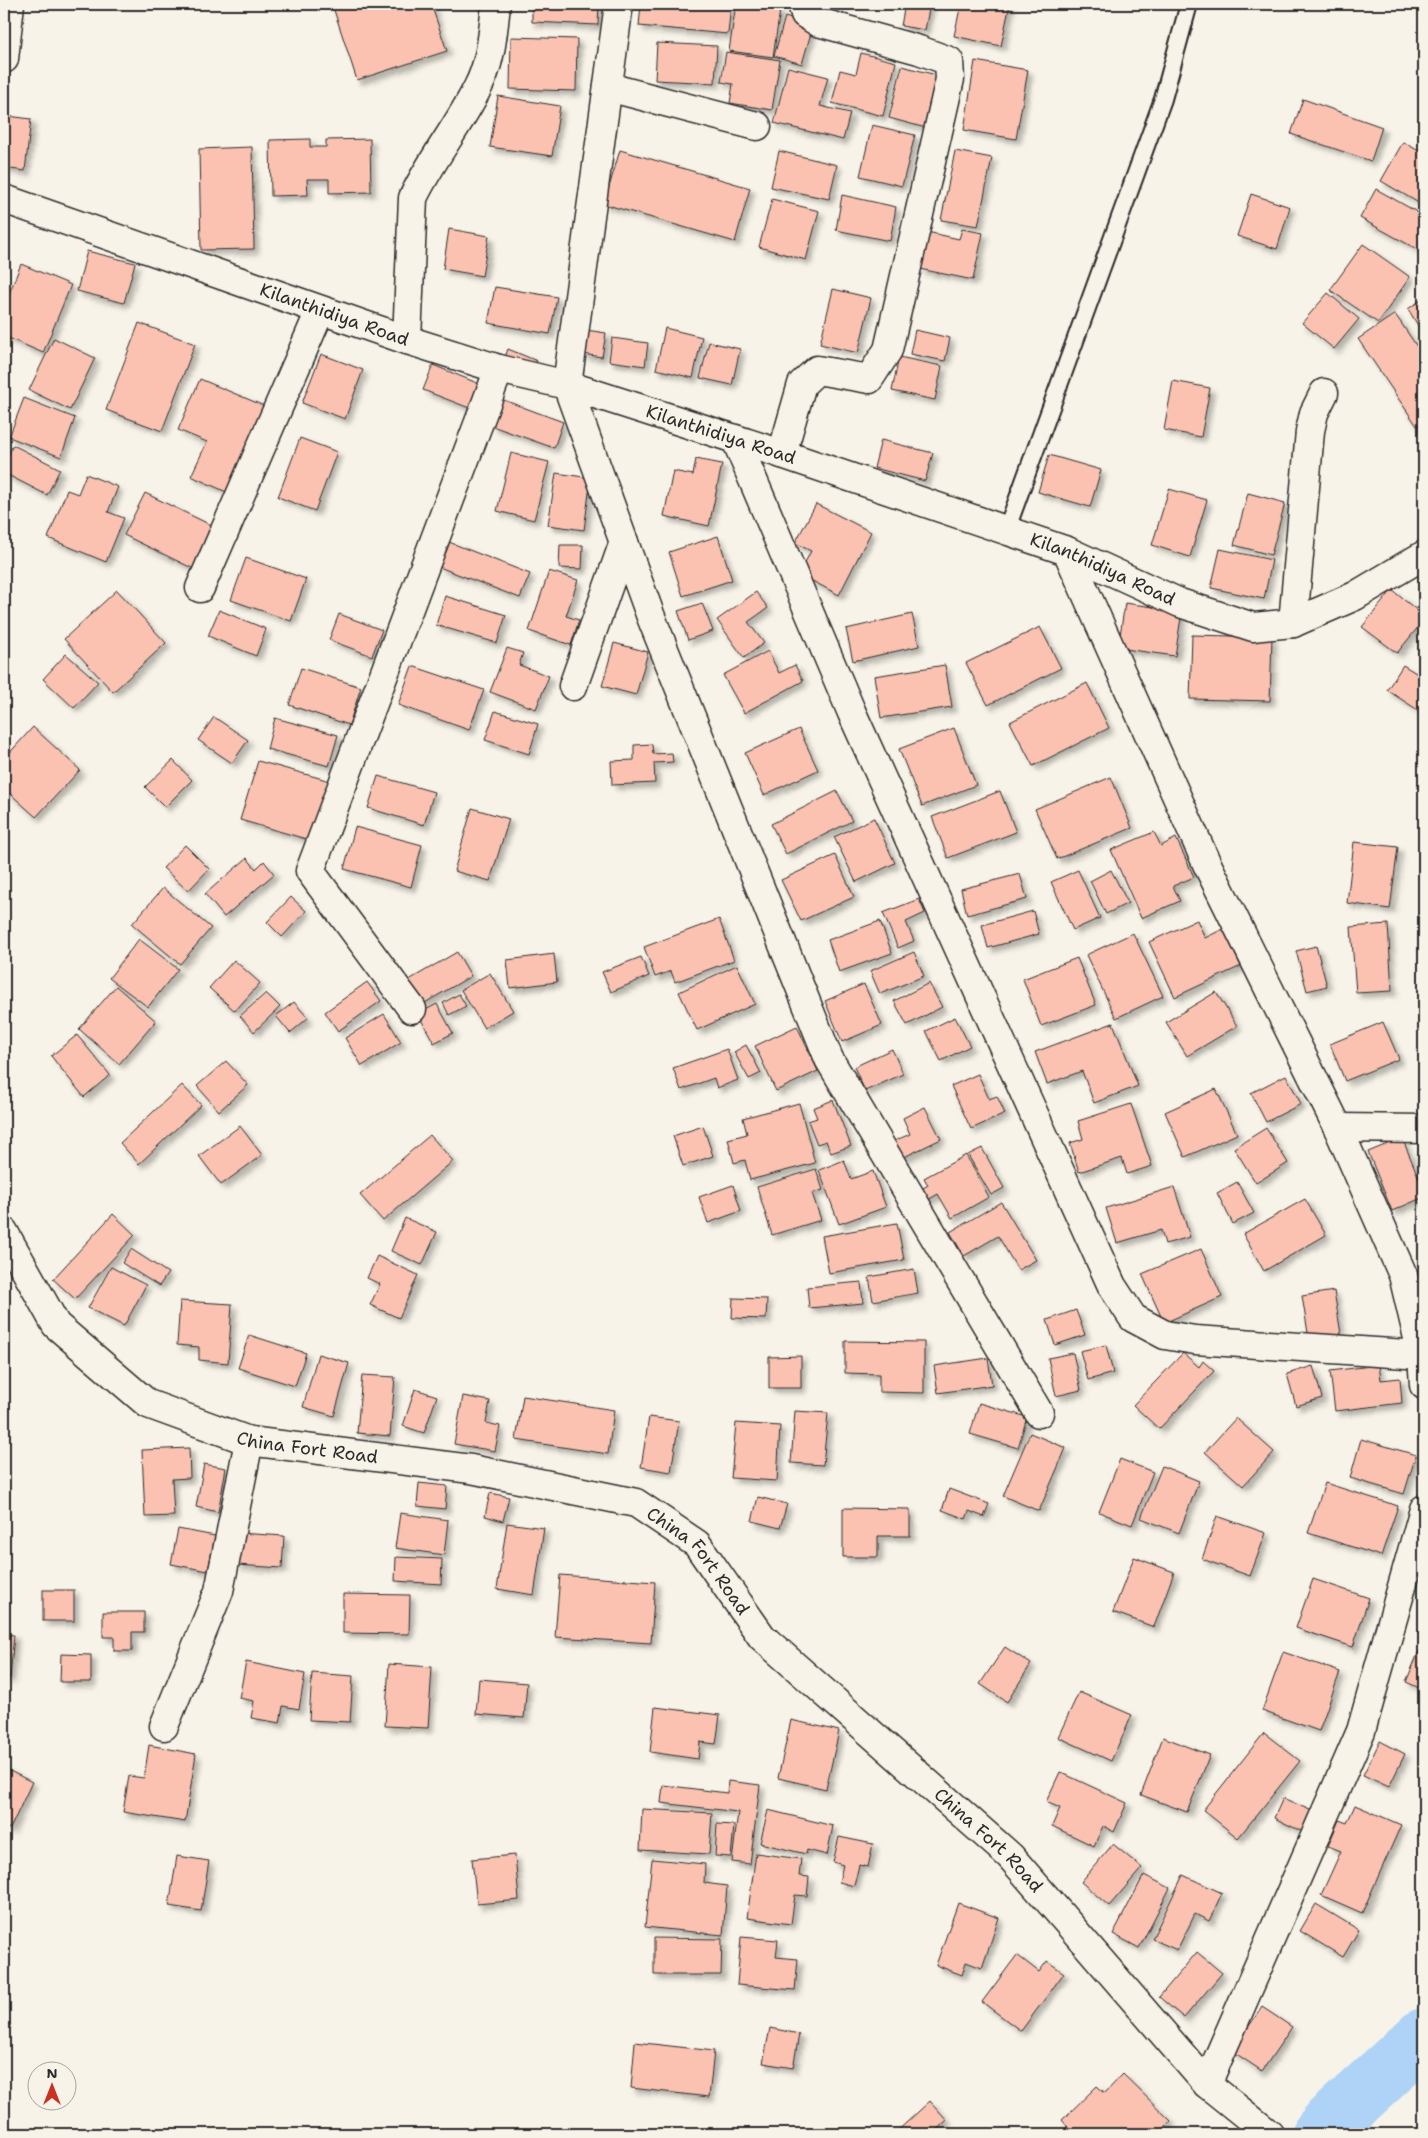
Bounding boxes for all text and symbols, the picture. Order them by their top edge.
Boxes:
street label: Kilanthidiya Road [257,277,412,352]
street label: Kilanthidiya Road [643,399,799,470]
street label: Kilanthidiya Road [1027,527,1179,611]
street label: China Fort Road [233,1425,379,1469]
street label: China Fort Road [642,1502,755,1620]
street label: China Fort Road [929,1782,1048,1898]
north arrow [28,2060,78,2110]
text: N [46,2064,58,2082]

